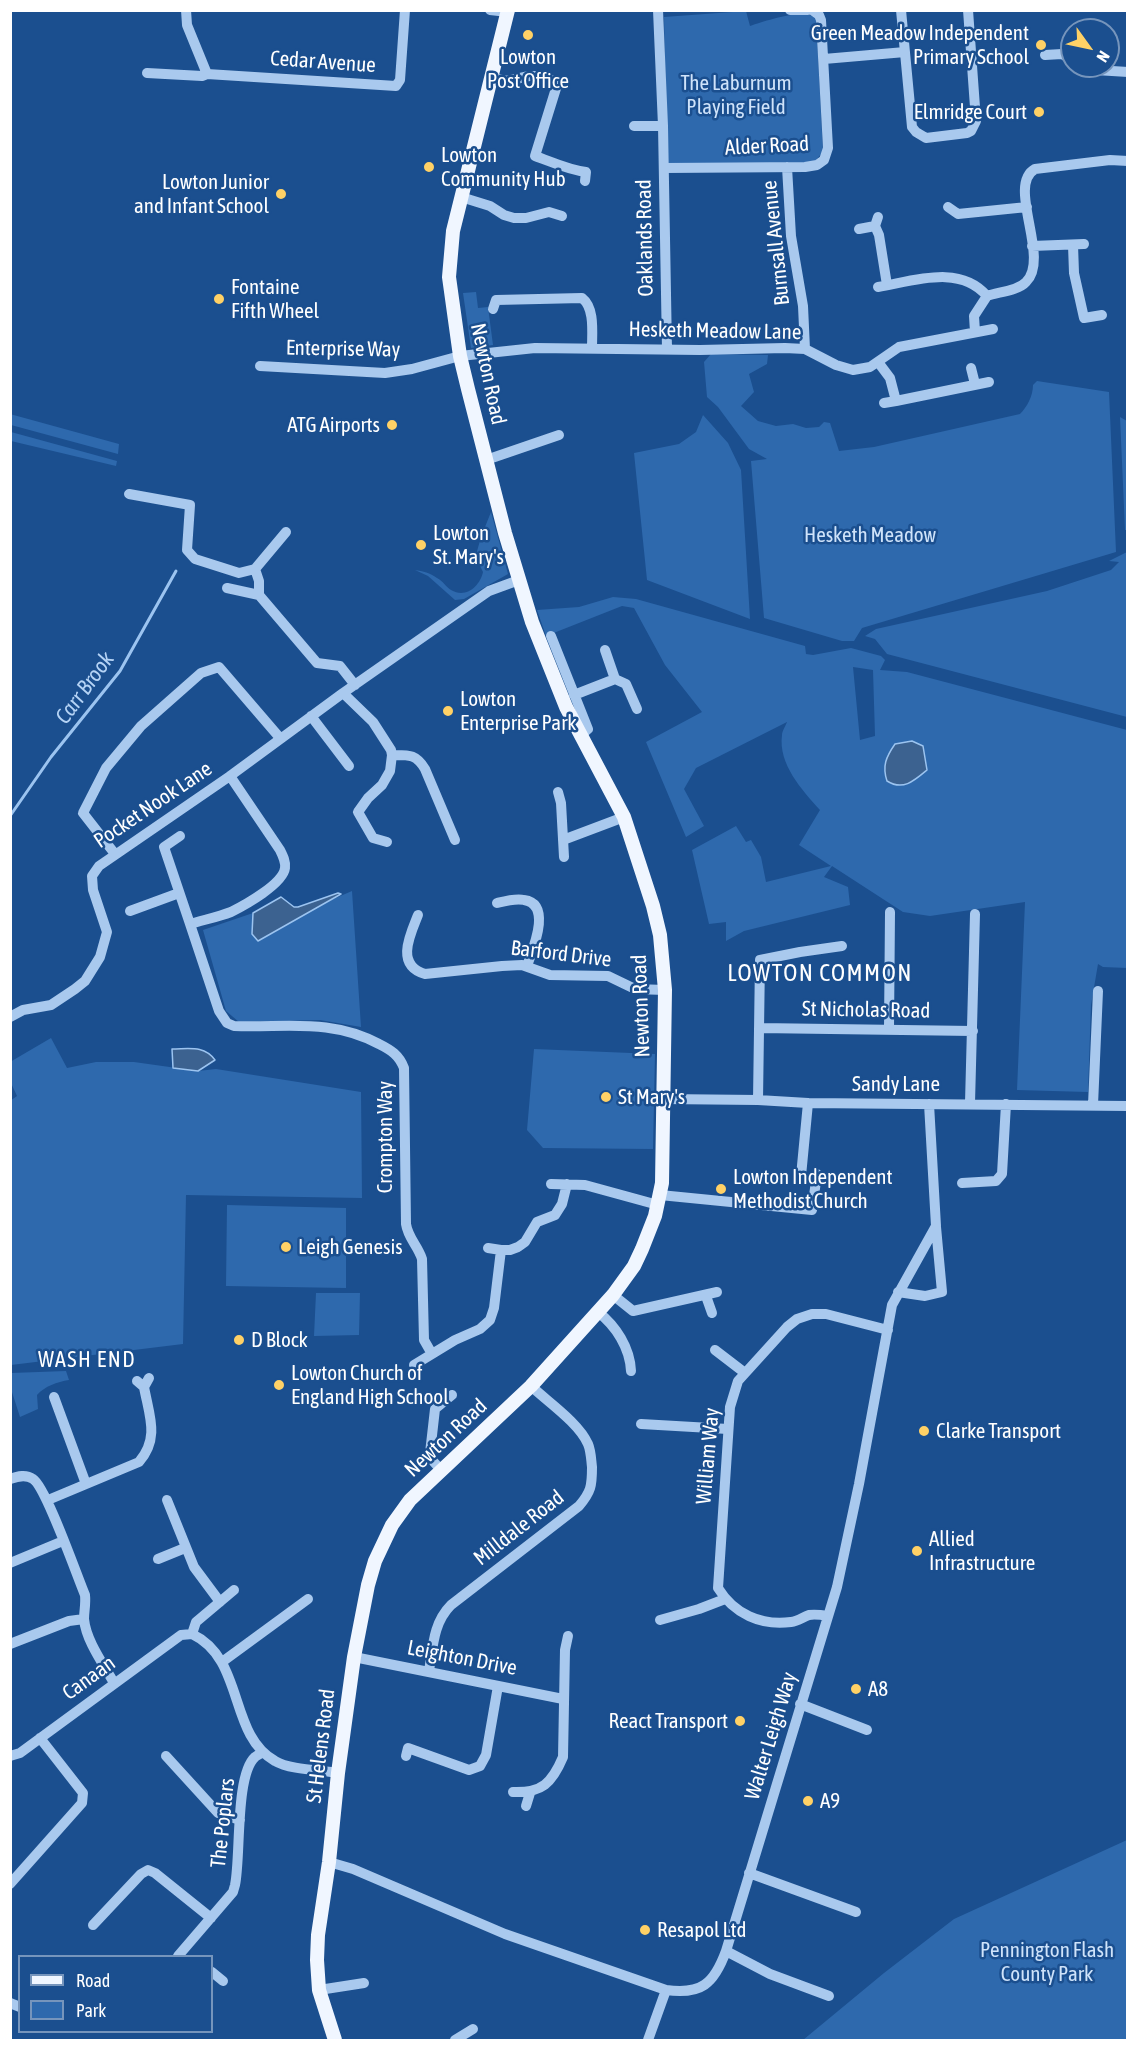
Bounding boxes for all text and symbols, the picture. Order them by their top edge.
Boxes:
north arrow [1060,18,1120,78]
place label: Green Meadow Independent Primary School [811,20,1029,70]
marker: Lowton Post Office [521,28,535,42]
marker: Green Meadow Independent Primary School [1034,38,1048,52]
place label: Lowton Post Office [487,44,569,94]
street label: Cedar Avenue [269,46,377,78]
text: N [1093,48,1114,66]
park label: The Laburnum Playing Field [680,70,792,120]
place label: Elmridge Court [914,99,1027,125]
marker: Elmridge Court [1032,105,1046,119]
street label: Alder Road [724,131,810,161]
place label: Lowton Community Hub [441,142,566,192]
marker: Lowton Community Hub [422,160,436,174]
place label: Lowton Junior and Infant School [134,169,269,219]
street label: Oaklands Road [631,179,659,297]
street label: Burnsall Avenue [757,179,795,307]
marker: Lowton Junior and Infant School [274,187,288,201]
place label: Fontaine Fifth Wheel [231,274,319,324]
marker: Fontaine Fifth Wheel [212,292,226,306]
street label: Hesketh Meadow Lane [628,317,802,345]
street label: Newton Road [465,321,511,427]
street label: Enterprise Way [286,335,400,363]
place label: ATG Airports [287,412,380,438]
marker: ATG Airports [385,418,399,432]
place label: Lowton St. Mary's [433,520,504,570]
park label: Hesketh Meadow [804,522,936,548]
marker: Lowton St. Mary's [414,538,428,552]
water label: Carr Brook [50,647,120,729]
place label: Lowton Enterprise Park [460,686,577,736]
marker: Lowton Enterprise Park [441,704,455,718]
street label: Pocket Nook Lane [89,756,217,854]
street label: Barford Drive [509,935,613,973]
street label: Newton Road [627,954,655,1058]
district label: LOWTON COMMON [727,959,913,987]
street label: St Nicholas Road [802,996,930,1024]
street label: Sandy Lane [852,1071,940,1097]
street label: Crompton Way [372,1081,398,1193]
place label: St Mary's [618,1084,685,1110]
marker: St Mary's [599,1090,613,1104]
place label: Lowton Independent Methodist Church [733,1164,893,1214]
marker: Lowton Independent Methodist Church [714,1182,728,1196]
place label: Leigh Genesis [298,1234,403,1260]
marker: Leigh Genesis [279,1240,293,1254]
place label: D Block [251,1327,308,1353]
marker: D Block [232,1333,246,1347]
district label: WASH END [38,1347,136,1373]
place label: Lowton Church of England High School [291,1360,449,1410]
marker: Lowton Church of England High School [272,1378,286,1392]
street label: Newton Road [400,1394,492,1482]
street label: William Way [691,1407,725,1505]
place label: Clarke Transport [936,1418,1061,1444]
marker: Clarke Transport [917,1424,931,1438]
street label: Milldale Road [469,1485,569,1571]
place label: Allied Infrastructure [929,1526,1035,1576]
marker: Allied Infrastructure [910,1544,924,1558]
street label: Leighton Drive [405,1635,519,1681]
street label: Canaan [58,1650,120,1706]
street label: Walter Leigh Way [740,1669,802,1803]
place label: A8 [868,1676,888,1702]
marker: A8 [849,1682,863,1696]
street label: St Helens Road [301,1687,341,1805]
place label: React Transport [609,1708,728,1734]
marker: React Transport [733,1714,747,1728]
street label: The Poplars [206,1777,240,1869]
place label: A9 [820,1788,840,1814]
marker: A9 [801,1794,815,1808]
place label: Resapol Ltd [657,1917,746,1943]
marker: Resapol Ltd [638,1923,652,1937]
park label: Pennington Flash County Park [980,1937,1114,1987]
legend [18,1955,213,2033]
text: Road [76,1970,110,1991]
text: Park [76,2000,106,2021]

